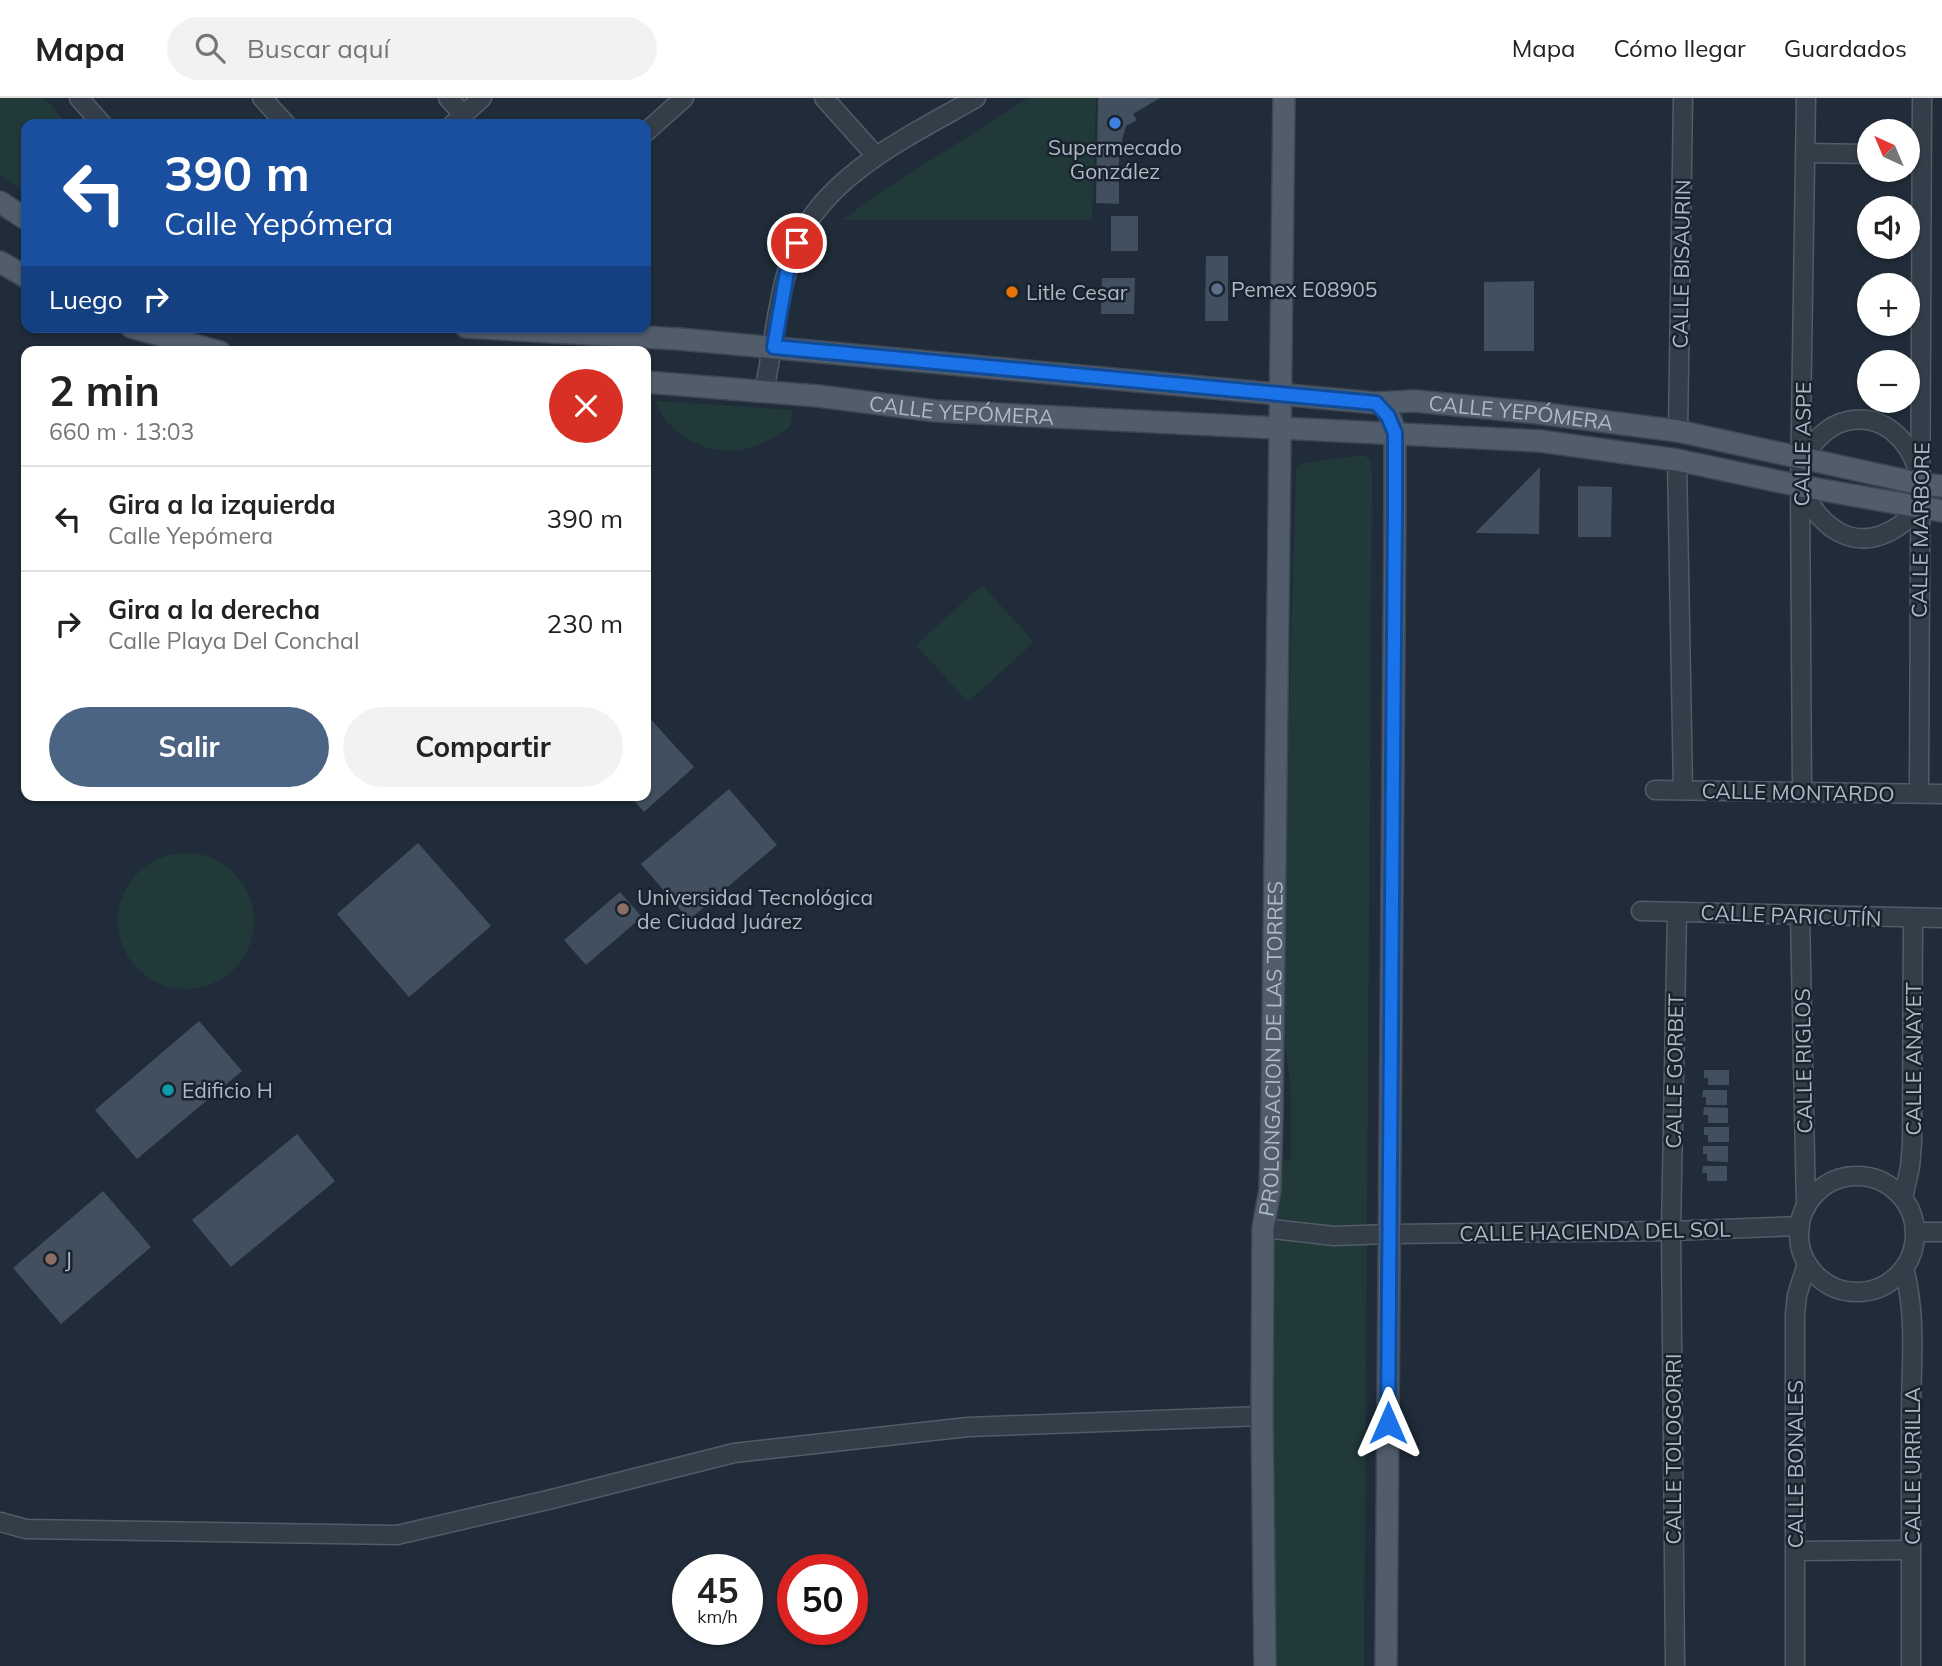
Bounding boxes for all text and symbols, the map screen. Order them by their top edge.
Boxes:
search box [167,17,657,80]
text: Mapa [35,28,125,69]
icon: search [191,29,229,67]
text: Buscar aquí [247,32,390,65]
text: Mapa [1512,33,1575,63]
text: Cómo llegar [1613,33,1746,63]
text: Guardados [1784,33,1907,63]
marker: Supermecado González [1107,115,1123,131]
north arrow [1857,119,1920,182]
map controls [1857,119,1920,413]
place label: Supermecado González [1048,134,1182,184]
text: 390 m [164,142,310,203]
icon: left [49,147,140,238]
street label: CALLE BISAURIN [1667,179,1695,349]
button: sound [1857,196,1920,259]
text: Calle Yepómera [164,203,394,243]
pin [767,213,827,273]
icon: arrive [778,224,816,262]
button: + [1857,273,1920,336]
place label: Pemex E08905 [1231,276,1377,302]
place label: Litle Cesar [1026,279,1128,305]
icon: right [137,280,175,318]
marker: Pemex E08905 [1209,281,1225,297]
text: Luego [49,283,123,316]
marker: Litle Cesar [1004,284,1020,300]
button: − [1857,350,1920,413]
text: 2 min [49,364,160,417]
button: close [549,369,623,443]
street label: CALLE ASPE [1788,382,1816,506]
street label: CALLE YEPÓMERA [1428,389,1615,436]
street label: CALLE YEPÓMERA [868,390,1055,430]
text: 660 m · 13:03 [49,417,194,446]
street label: CALLE MARBORE [1905,442,1935,618]
text: Gira a la izquierda [108,488,336,521]
icon: left [49,500,87,538]
text: 390 m [547,502,623,535]
text: Calle Yepómera [108,521,273,550]
text: Gira a la derecha [108,593,320,626]
icon: right [49,605,87,643]
text: 230 m [547,607,623,640]
text: Calle Playa Del Conchal [108,626,359,655]
button: Salir [49,707,329,787]
button: Compartir [343,707,623,787]
street label: CALLE MONTARDO [1701,777,1895,807]
street label: PROLONGACION DE LAS TORRES [1252,881,1288,1218]
place label: Universidad Tecnológica de Ciudad Juárez [637,884,873,934]
street label: CALLE PARICUTÍN [1700,899,1882,931]
marker: Universidad Tecnológica de Ciudad Juárez [615,901,631,917]
street label: CALLE ANAYET [1900,982,1926,1136]
street label: CALLE RIGLOS [1789,988,1817,1134]
street label: CALLE GORBET [1660,993,1688,1149]
place label: Edificio H [182,1077,273,1103]
marker: Edificio H [160,1082,176,1098]
street label: CALLE HACIENDA DEL SOL [1459,1216,1731,1246]
place label: J [65,1246,72,1272]
marker: J [43,1251,59,1267]
street label: CALLE TOLOGORRI [1660,1353,1686,1545]
street label: CALLE BONALES [1782,1380,1808,1548]
position arrow [1351,1386,1425,1460]
street label: CALLE URRILLA [1899,1387,1925,1545]
speed limit sign: 50 [777,1554,868,1645]
text: 45 [696,1568,739,1612]
text: km/h [697,1605,738,1628]

